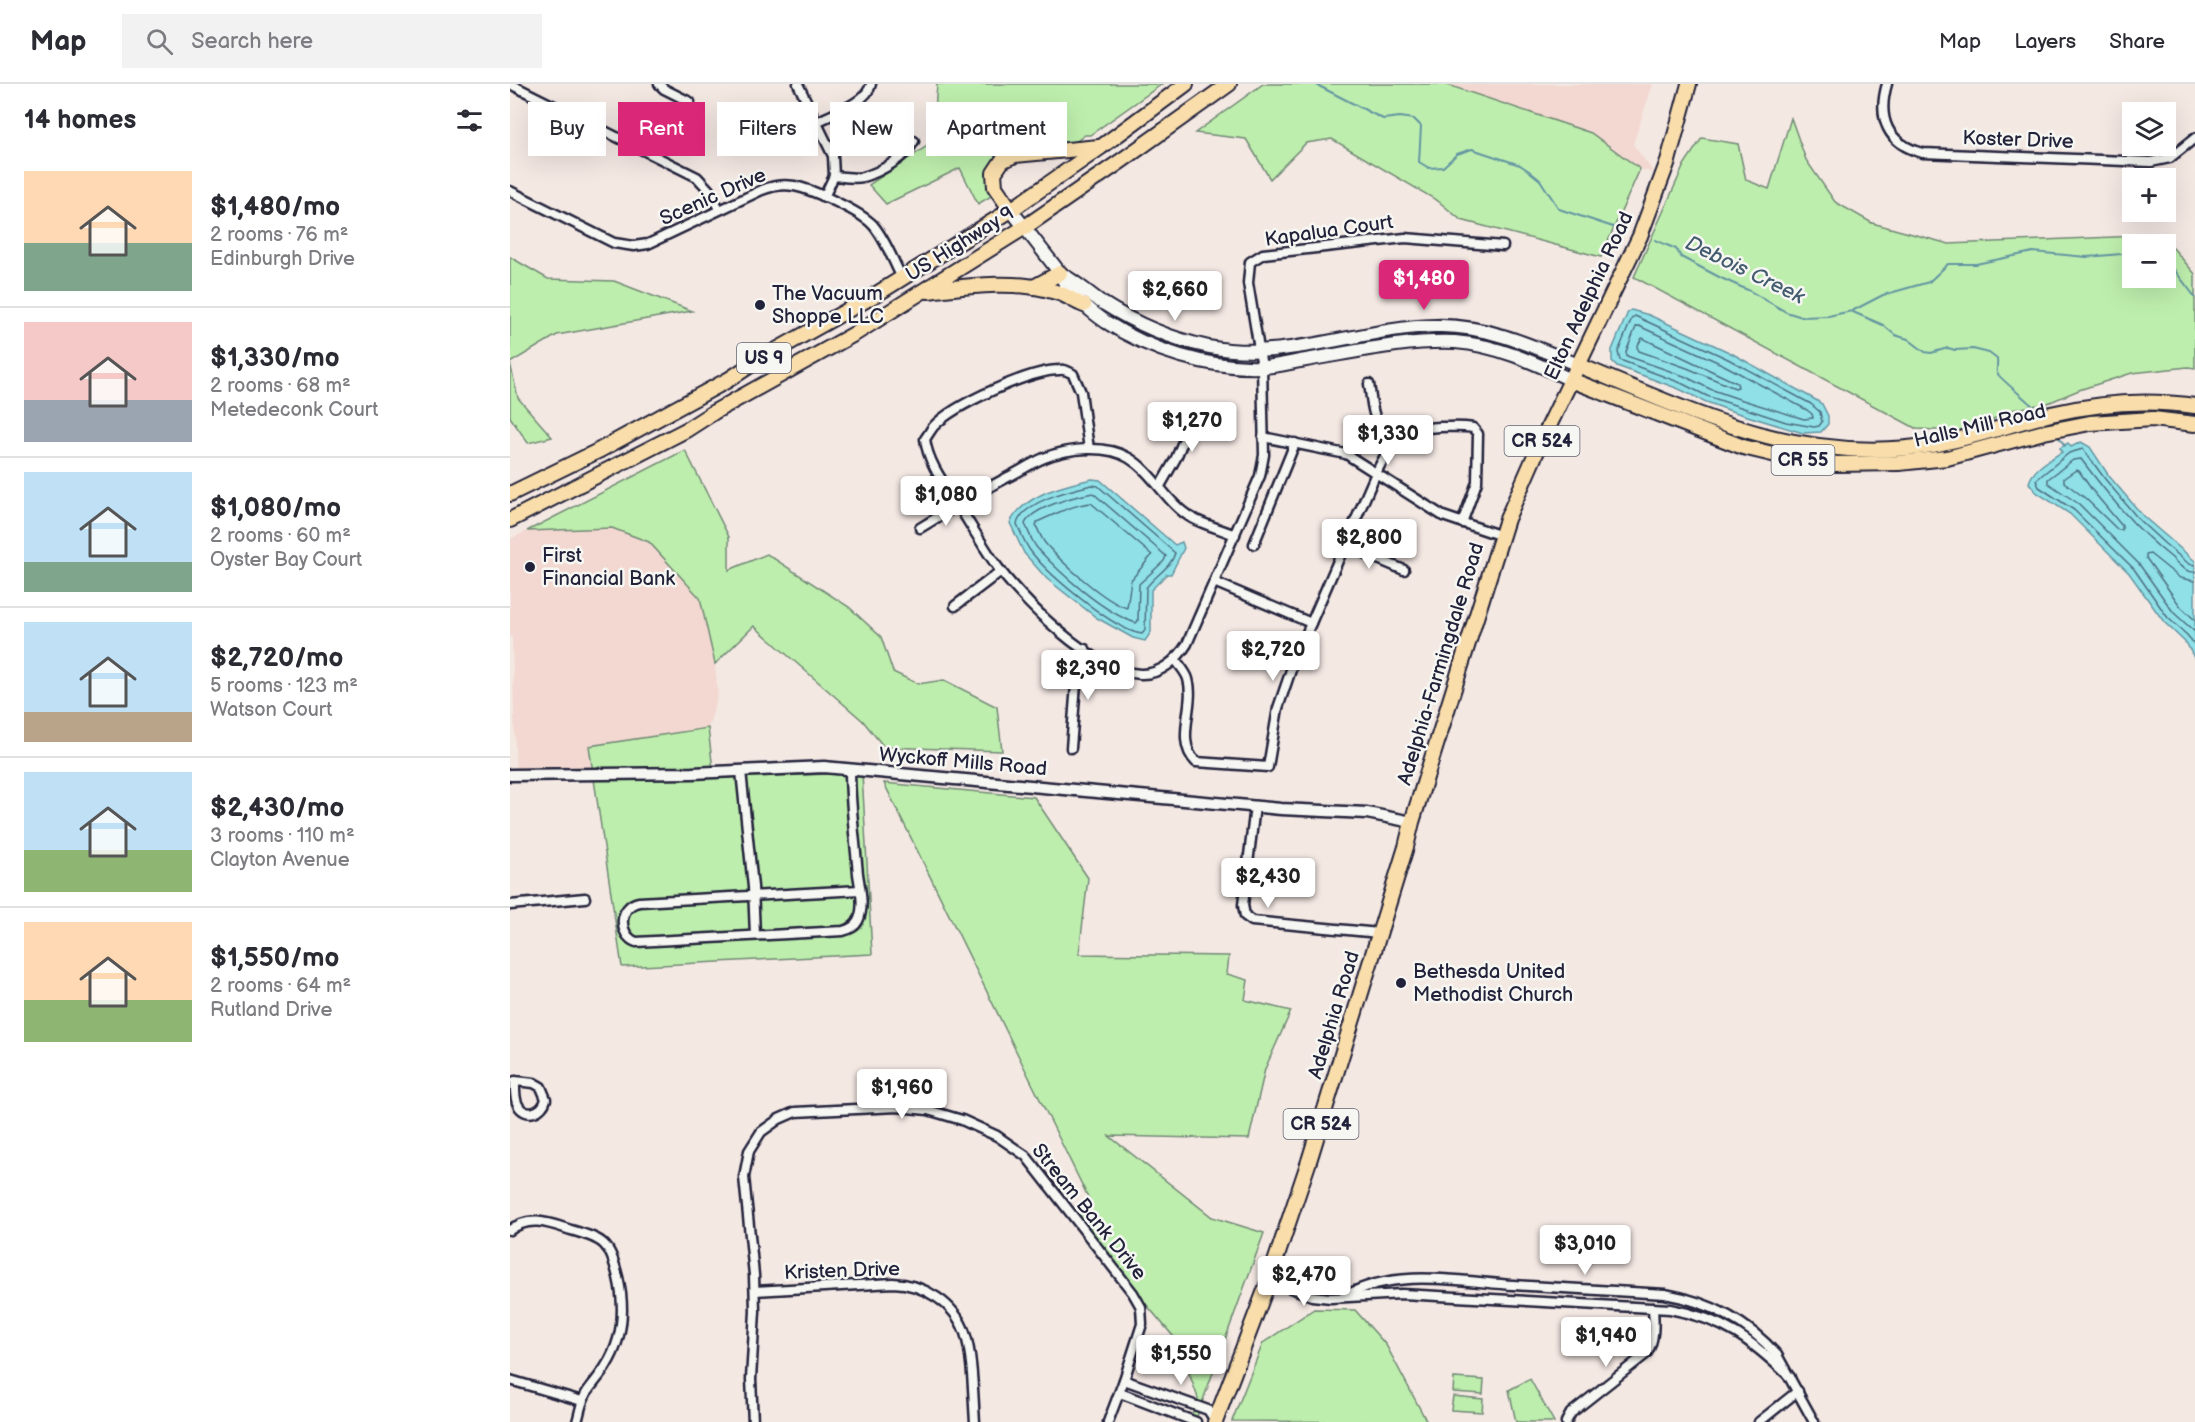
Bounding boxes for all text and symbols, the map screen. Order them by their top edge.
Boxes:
search box [122,14,542,68]
text: Map [30,25,86,58]
icon: search [143,25,176,58]
text: Search here [191,28,313,55]
text: Map [1939,29,1981,54]
text: Layers [2014,29,2076,54]
text: Share [2109,29,2165,54]
chip: Buy [528,102,606,156]
chip: Rent [618,102,705,156]
chip: Filters [717,102,818,156]
chip: New [830,102,914,156]
chip: Apartment [926,102,1067,156]
map controls [2122,102,2176,288]
button: layers [2122,102,2176,156]
icon: filters [453,104,486,137]
text: 14 homes [24,105,136,136]
street label: Koster Drive [1962,126,2074,154]
street label: Scenic Drive [656,163,770,231]
button: + [2122,168,2176,222]
text: $1,480/mo [210,192,340,223]
icon: home [72,195,144,267]
street label: US Highway 9 [901,201,1019,287]
street label: Elton Adelphia Road [1539,208,1639,384]
street label: Kapalua Court [1263,210,1395,252]
text: 2 rooms · 76 m² [210,223,348,247]
water label: Debois Creek [1681,230,1809,310]
button: − [2122,234,2176,288]
text: Edinburgh Drive [210,247,355,271]
pin: $1,480 [1375,260,1473,311]
text: $1,480 [1393,267,1455,291]
pin: $2,660 [1126,271,1224,322]
text: $2,660 [1142,278,1208,302]
place label: The Vacuum Shoppe LLC [772,282,884,329]
marker: The Vacuum Shoppe LLC [753,298,767,312]
text: $1,330/mo [210,343,340,374]
road number: US 9 [737,343,791,373]
icon: home [72,346,144,418]
text: 2 rooms · 68 m² [210,374,351,398]
text: Metedeconk Court [210,398,378,422]
street label: Halls Mill Road [1912,399,2048,453]
pin: $1,270 [1143,402,1241,453]
text: $1,270 [1162,409,1223,433]
pin: $1,330 [1339,415,1437,466]
text: $1,330 [1357,422,1419,446]
road number: CR 524 [1504,426,1580,456]
road number: CR 55 [1772,445,1834,475]
pin: $1,080 [897,476,995,527]
text: $1,080 [915,483,977,507]
text: $1,080/mo [210,493,341,524]
icon: home [72,496,144,568]
pin: $2,800 [1320,519,1418,570]
text: 2 rooms · 60 m² [210,524,351,548]
text: $2,800 [1336,526,1402,550]
street label: Adelphia-Farmingdale Road [1393,540,1489,788]
place label: First Financial Bank [542,544,675,591]
text: Oyster Bay Court [210,548,362,572]
marker: First Financial Bank [523,560,537,574]
pin: $2,720 [1224,631,1322,682]
text: $2,720 [1241,638,1305,662]
text: $2,720/mo [210,643,343,674]
icon: home [72,646,144,718]
pin: $2,390 [1039,650,1137,701]
text: $2,390 [1055,657,1121,681]
text: 5 rooms · 123 m² [210,674,358,698]
text: Watson Court [210,698,332,722]
street label: Wyckoff Mills Road [878,743,1048,781]
text: $2,430/mo [210,793,344,824]
icon: home [72,796,144,868]
text: 3 rooms · 110 m² [210,824,355,848]
text: Clayton Avenue [210,848,350,872]
pin: $2,430 [1219,858,1317,909]
text: $2,430 [1235,865,1301,889]
text: $1,550/mo [210,943,339,974]
icon: home [72,946,144,1018]
street label: Adelphia Road [1303,948,1365,1082]
place label: Bethesda United Methodist Church [1413,960,1573,1007]
text: 2 rooms · 64 m² [210,974,351,998]
marker: Bethesda United Methodist Church [1394,976,1408,990]
text: Rutland Drive [210,998,332,1022]
pin: $1,960 [853,1069,951,1120]
text: $1,960 [871,1076,933,1100]
road number: CR 524 [1284,1109,1358,1139]
street label: Stream Bank Drive [1027,1139,1151,1285]
pin: $3,010 [1536,1225,1634,1276]
text: $3,010 [1554,1232,1616,1256]
pin: $2,470 [1255,1256,1353,1307]
street label: Kristen Drive [784,1257,900,1285]
text: $2,470 [1272,1263,1336,1287]
pin: $1,940 [1557,1317,1655,1368]
text: $1,940 [1575,1324,1637,1348]
pin: $1,550 [1132,1335,1230,1386]
text: $1,550 [1150,1342,1212,1366]

